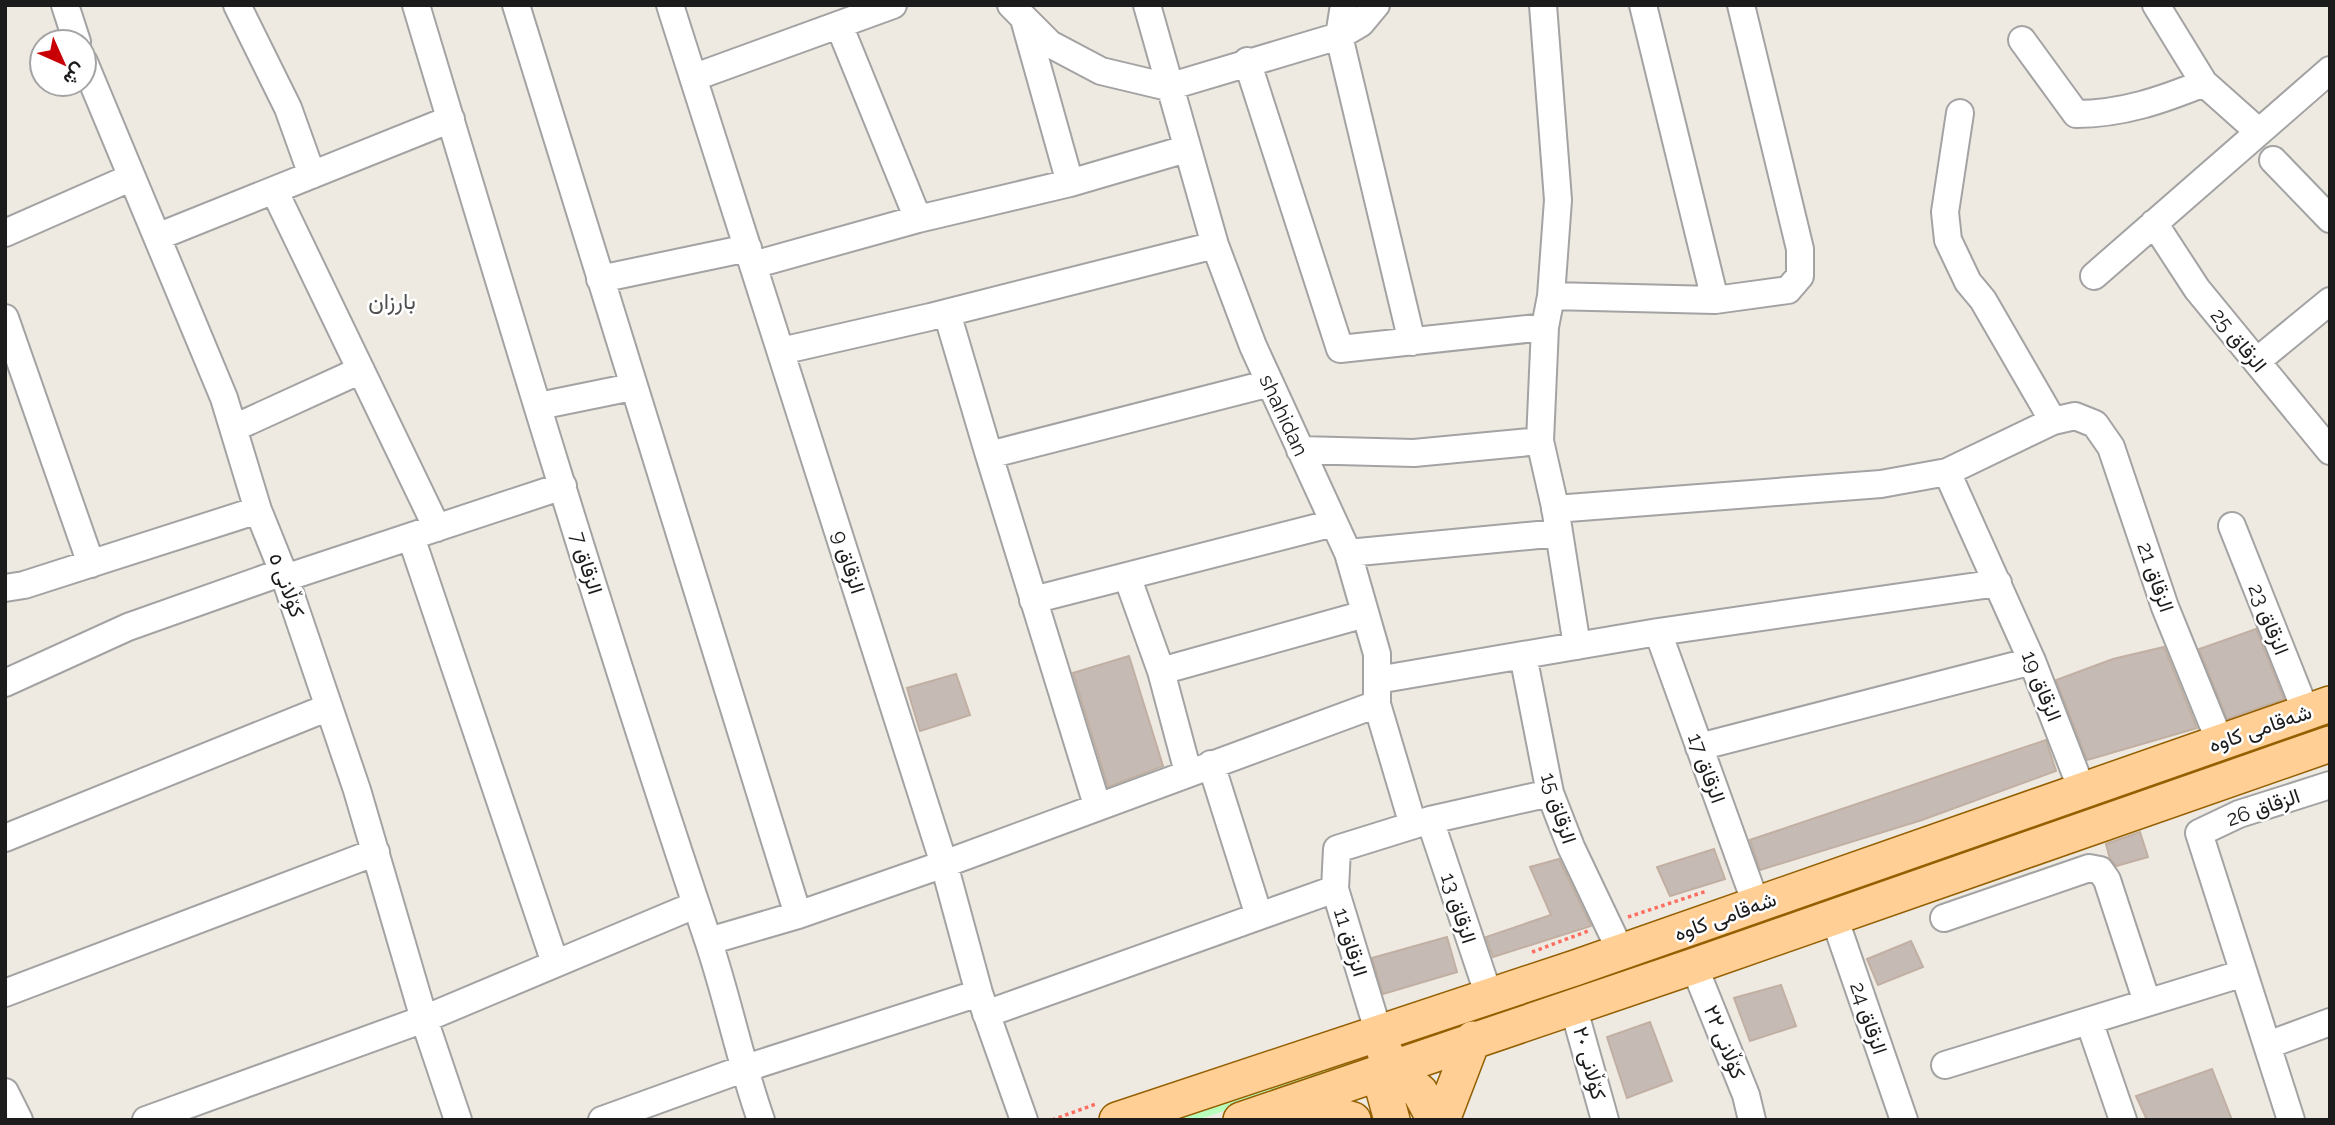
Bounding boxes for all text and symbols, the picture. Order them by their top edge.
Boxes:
north arrow [28,28,98,98]
text: ش [58,58,91,91]
district label: بارزان [368,287,416,316]
street label: الزقاق 25 [2205,303,2272,378]
street label: shahidan [1254,370,1314,460]
street label: الزقاق 9 [826,527,871,597]
street label: الزقاق 7 [565,529,608,597]
street label: الزقاق 21 [2131,539,2180,616]
street label: کۆڵانی ٥ [263,549,310,621]
street label: الزقاق 23 [2242,580,2295,659]
street label: الزقاق 19 [2016,647,2067,725]
street label: شەقامی کاوە [2205,699,2315,758]
street label: الزقاق 17 [1682,730,1731,807]
street label: الزقاق 15 [1535,769,1582,847]
street label: الزقاق 26 [2223,783,2303,832]
street label: الزقاق 13 [1435,870,1482,947]
street label: شەقامی کاوە [1670,886,1780,947]
street label: الزقاق 11 [1328,905,1373,980]
street label: الزقاق 24 [1844,978,1893,1058]
street label: کۆڵانی ٢٢ [1698,1001,1751,1083]
street label: کۆڵانی ٢٠ [1567,1024,1612,1102]

